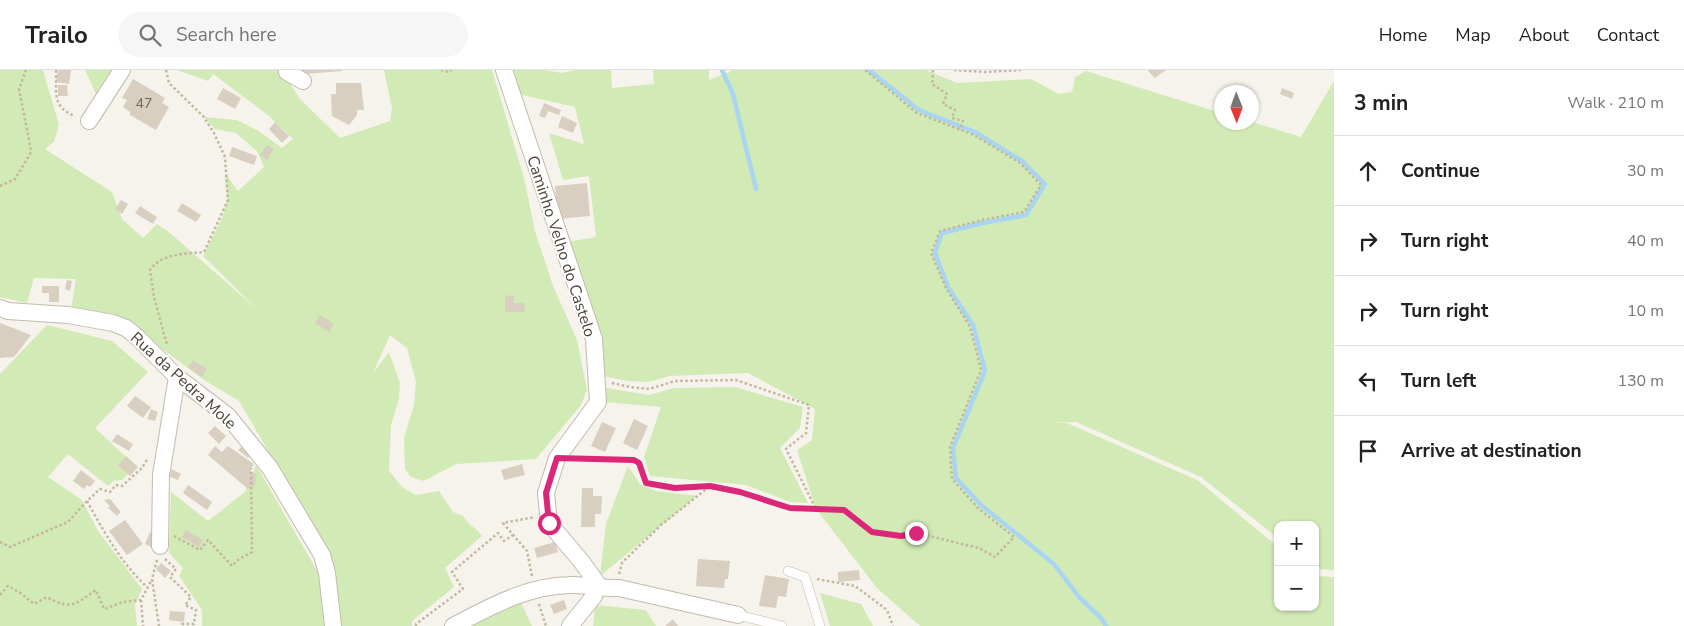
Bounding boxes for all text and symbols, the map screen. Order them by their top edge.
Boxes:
search box [118,12,468,57]
text: Trailo [25,19,88,51]
icon: search [136,21,164,49]
text: Search here [176,22,277,48]
text: Home [1379,23,1427,47]
text: Map [1455,23,1491,47]
text: About [1519,23,1569,47]
text: Contact [1597,23,1659,47]
north arrow [1214,85,1259,130]
text: 3 min [1354,89,1408,117]
text: Walk · 210 m [1568,92,1664,114]
house number: 47 [136,94,152,113]
street label: Caminho Velho do Castelo [521,153,601,340]
icon: ahead [1354,157,1382,185]
text: Continue [1401,158,1480,184]
text: 30 m [1627,160,1664,182]
icon: right [1354,227,1382,255]
text: Turn right [1401,228,1488,254]
text: 40 m [1627,230,1664,252]
icon: right [1354,297,1382,325]
text: Turn right [1401,298,1488,324]
text: 10 m [1627,300,1664,322]
street label: Rua da Pedra Mole [126,327,241,434]
icon: left [1354,367,1382,395]
text: Turn left [1401,368,1476,394]
text: 130 m [1617,370,1664,392]
icon: arrive [1354,437,1382,465]
text: Arrive at destination [1401,438,1582,464]
route start [538,512,561,535]
map controls [1274,521,1319,611]
button: + [1274,521,1319,566]
route end [905,522,928,545]
button: − [1274,566,1319,611]

